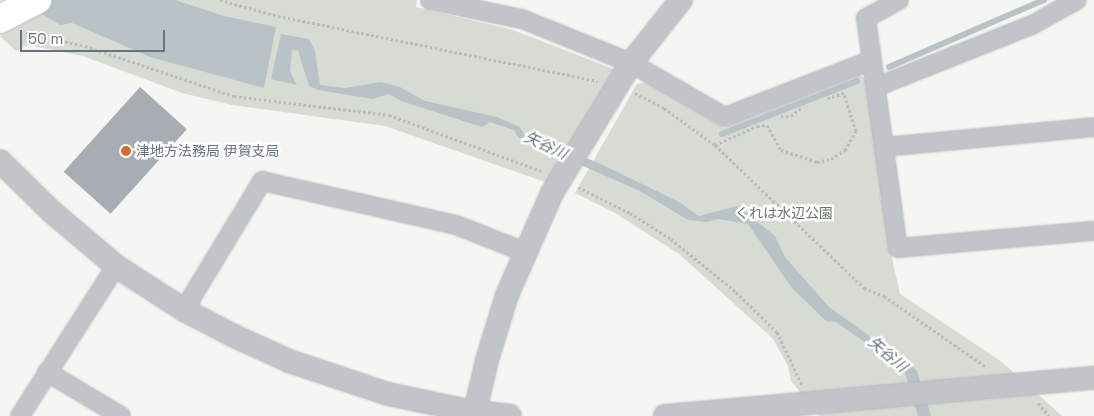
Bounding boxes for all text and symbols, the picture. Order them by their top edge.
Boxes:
scale bar [22,20,168,52]
text: 50 m [28,29,63,48]
water label: 矢谷川 [522,127,570,163]
place label: 津地方法務局 伊賀支局 [136,143,280,159]
marker: 津地方法務局 伊賀支局 [120,145,132,157]
park label: くれは水辺公園 [735,205,833,221]
water label: 矢谷川 [865,333,911,375]

